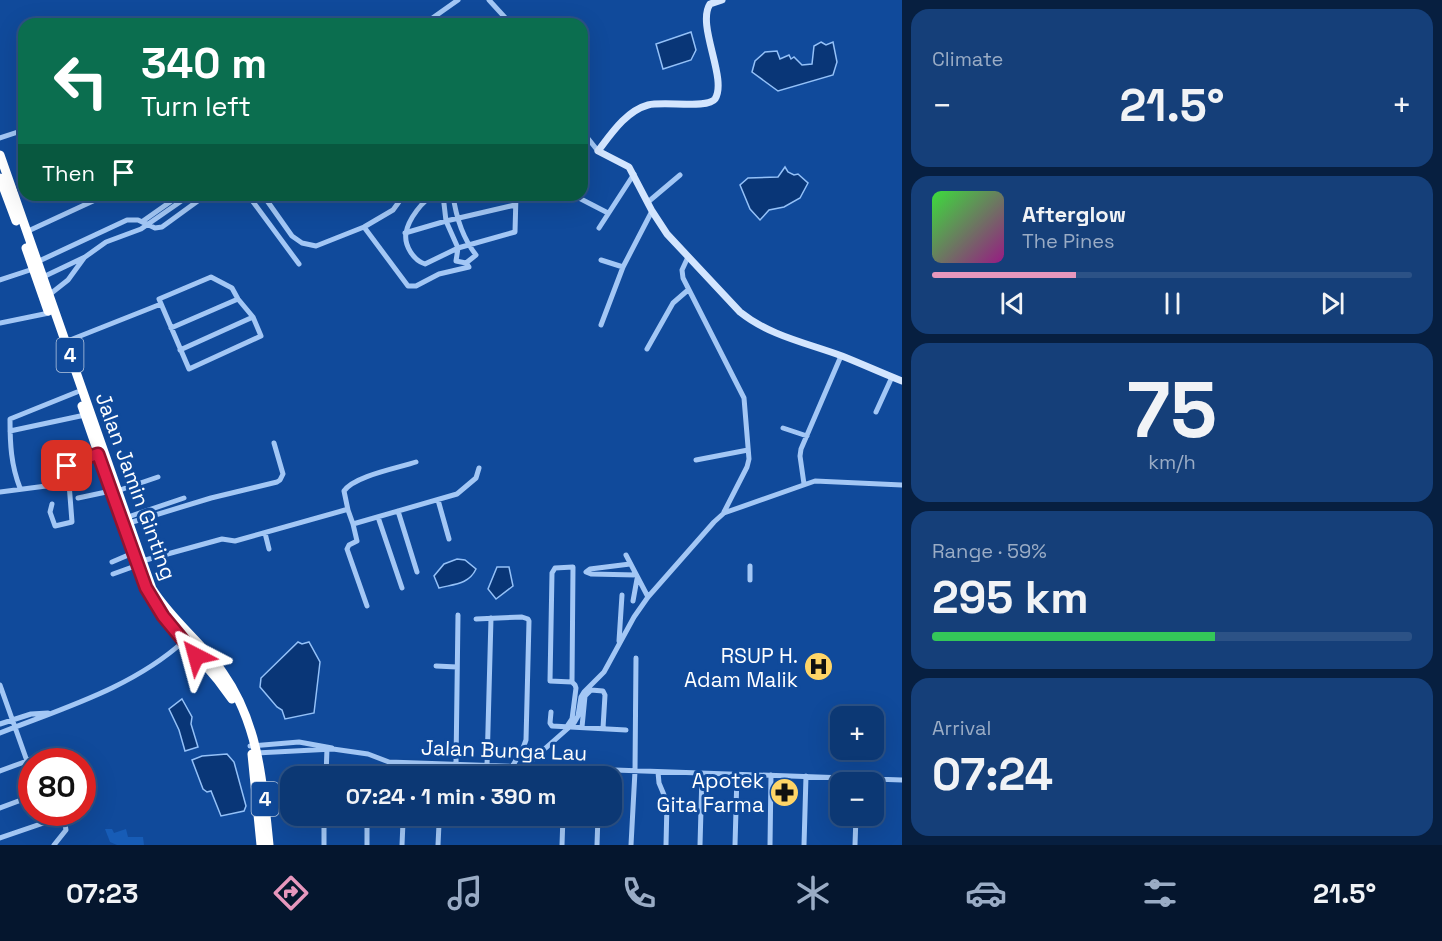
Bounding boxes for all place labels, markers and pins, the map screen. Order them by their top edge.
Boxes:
pin [41,440,92,491]
place label: RSUP H. Adam Malik [684,642,798,693]
hospital icon: RSUP H. Adam Malik [803,651,835,683]
place label: Apotek Gita Farma [657,767,764,818]
pharmacy icon: Apotek Gita Farma [769,776,801,808]

